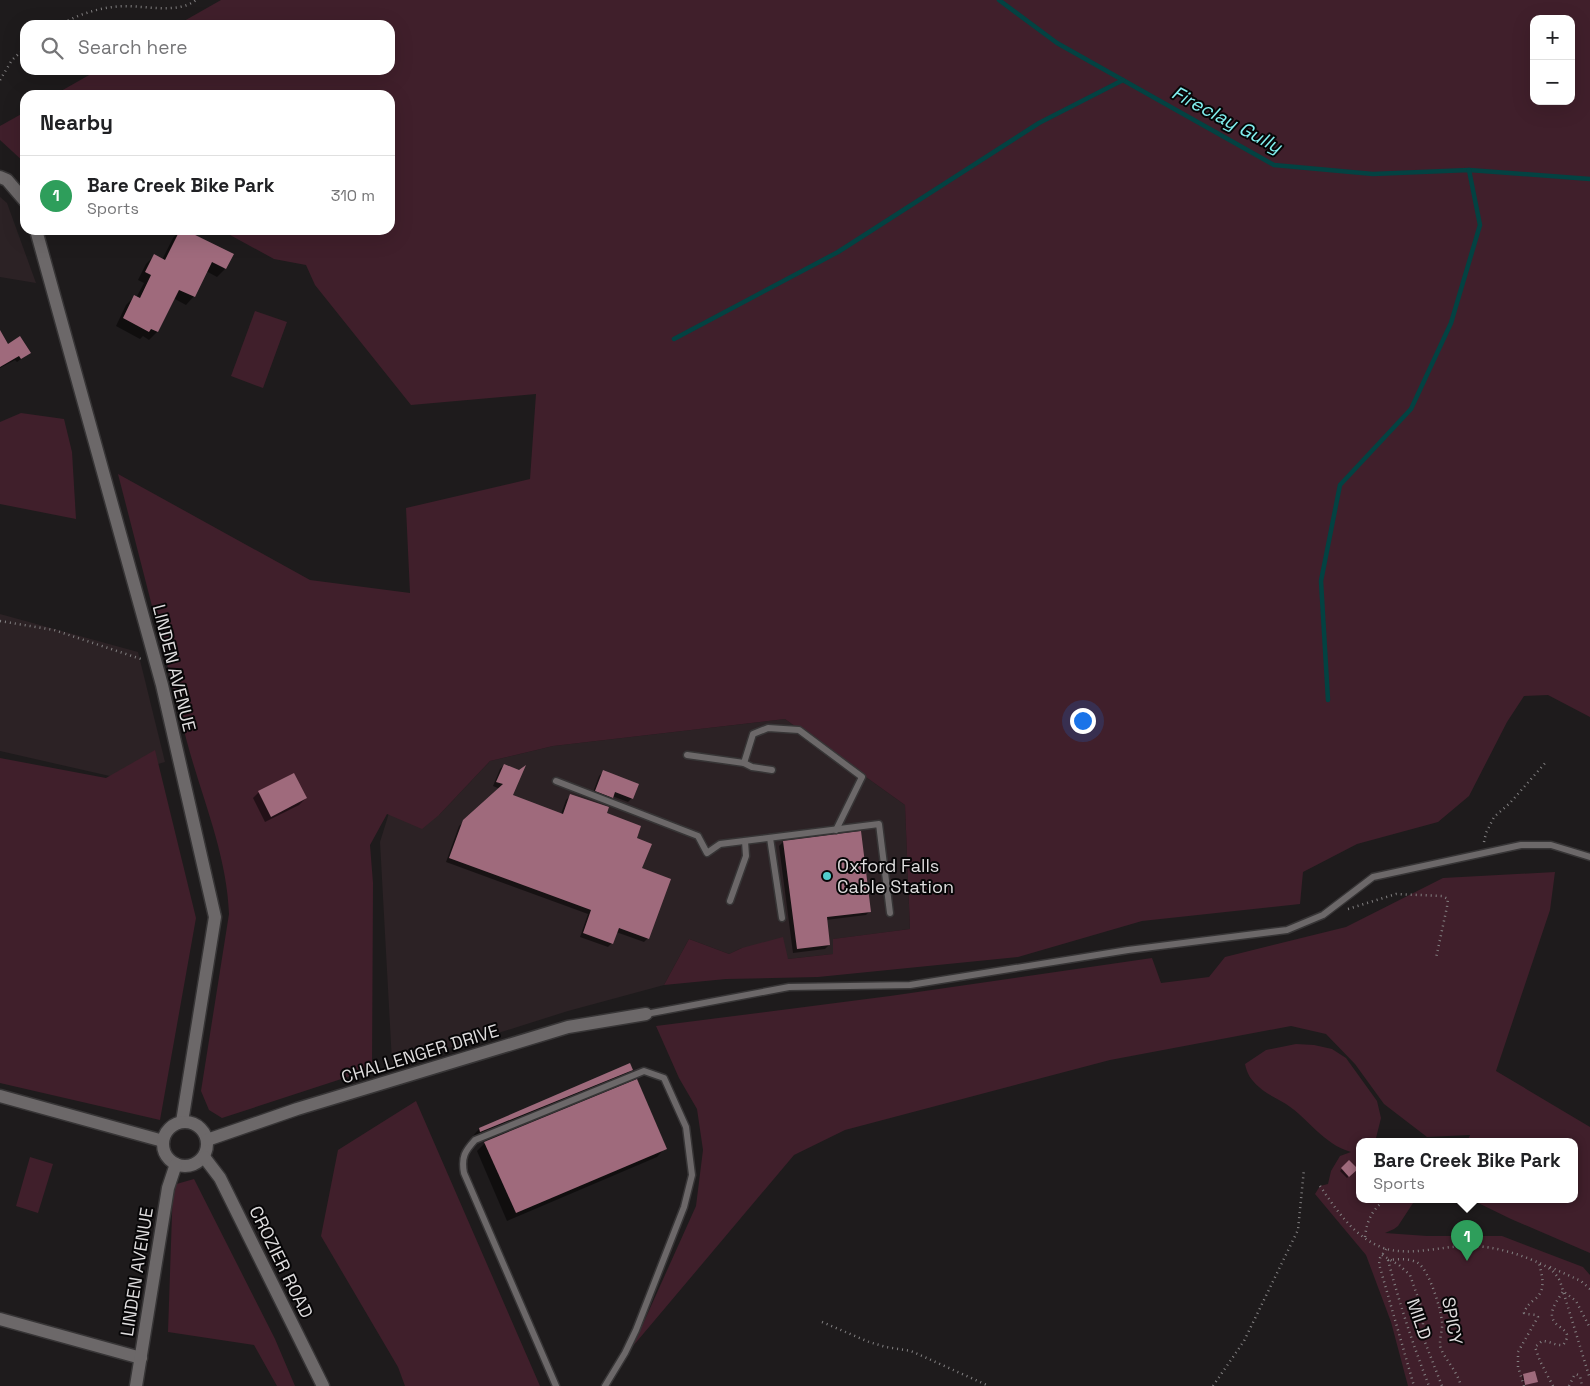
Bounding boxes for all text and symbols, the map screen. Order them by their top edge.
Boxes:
map controls [1530,15,1575,105]
button: + [1530,15,1575,60]
search box [20,20,395,75]
icon: search [38,34,66,62]
text: Search here [78,35,188,60]
button: − [1530,60,1575,105]
water label: Fireclay Gully [1167,80,1287,160]
text: Nearby [40,109,113,136]
text: Bare Creek Bike Park [87,173,275,198]
text: 1 [52,185,60,206]
text: 310 m [331,185,375,206]
text: Sports [87,198,139,219]
street label: LINDEN AVENUE [148,602,201,734]
your location [1070,708,1096,734]
place label: Oxford Falls Cable Station [837,854,954,898]
marker: Oxford Falls Cable Station [821,870,833,882]
street label: CHALLENGER DRIVE [338,1019,501,1088]
popup [1356,1138,1578,1203]
text: Bare Creek Bike Park [1373,1148,1561,1173]
text: Sports [1373,1173,1425,1194]
street label: CROZIER ROAD [244,1202,319,1322]
street label: LINDEN AVENUE [115,1206,158,1338]
pin: 1 [1451,1220,1483,1261]
street label: MILD [1402,1295,1437,1342]
street label: SPICY [1437,1295,1468,1347]

